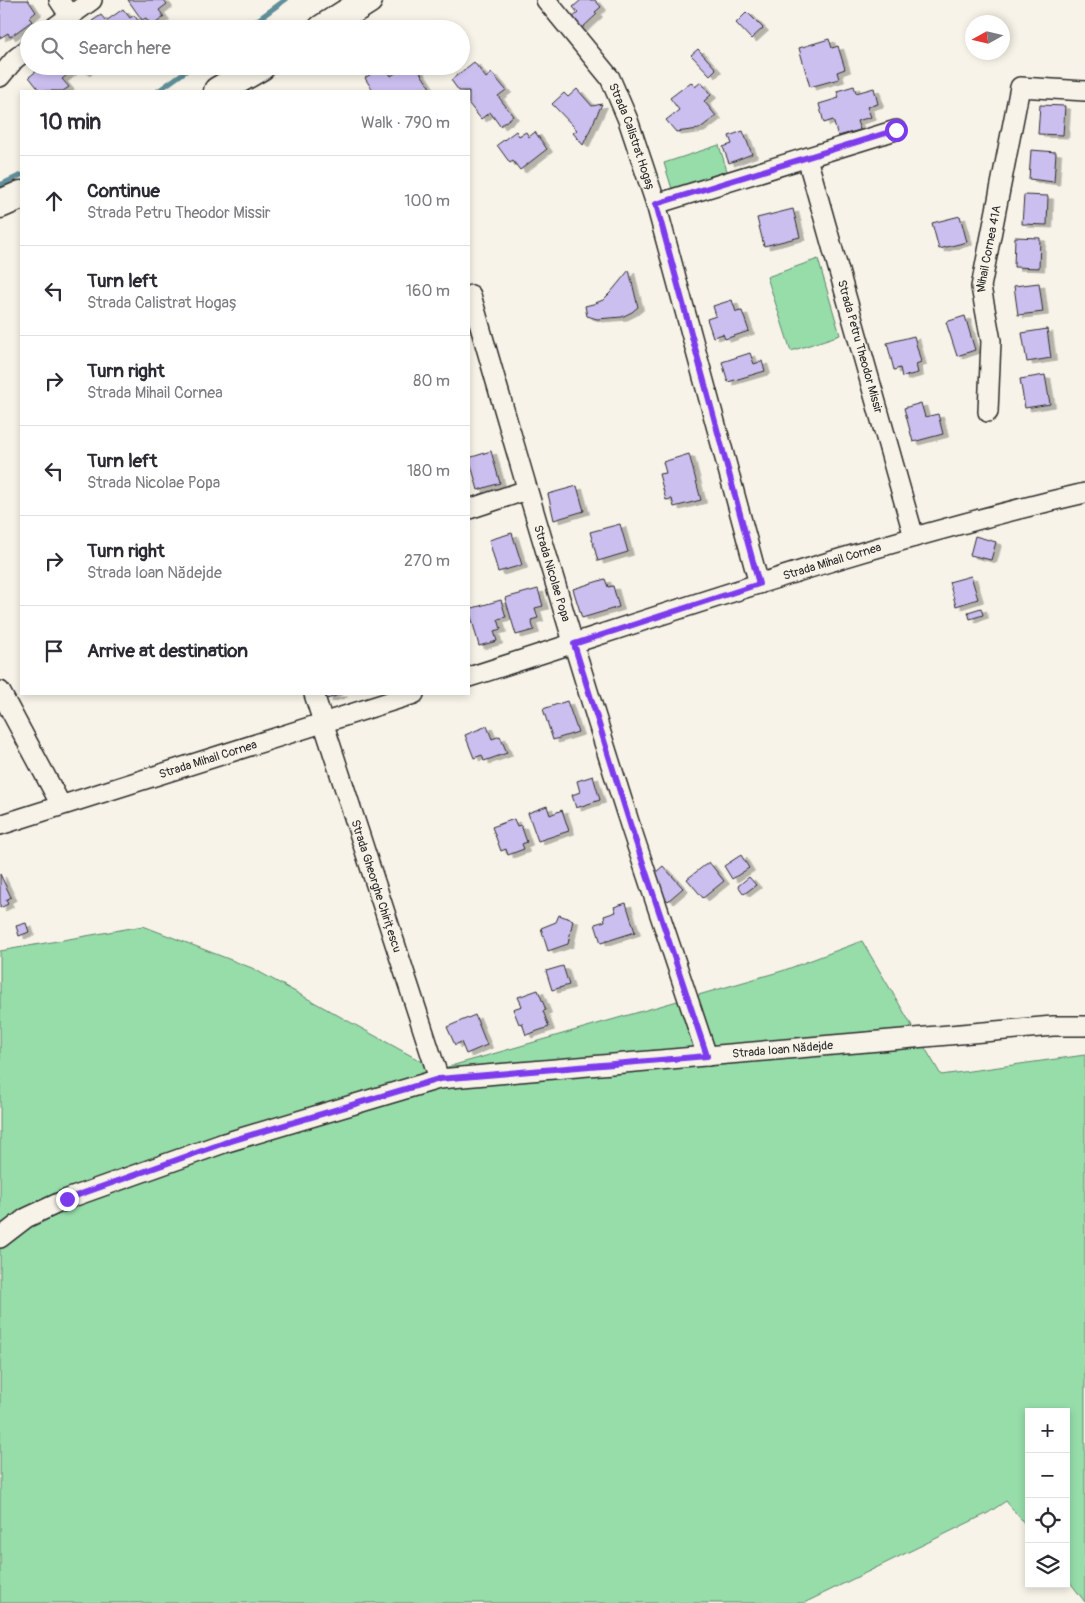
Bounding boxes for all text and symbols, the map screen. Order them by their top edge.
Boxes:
north arrow [965,15,1010,60]
search box [20,20,470,75]
icon: search [38,34,66,62]
text: Search here [78,36,171,60]
street label: Strada Calistrat Hogaș [605,81,658,193]
text: 10 min [40,109,101,136]
text: Walk · 790 m [361,113,450,133]
route start [885,119,908,142]
text: Continue [87,179,160,203]
icon: ahead [40,187,68,215]
text: 100 m [404,191,450,211]
text: Strada Petru Theodor Missir [87,203,271,223]
street label: Mihail Cornea 41A [973,204,1005,293]
text: Turn left [87,269,157,293]
icon: left [40,277,68,305]
street label: Strada Petru Theodor Missir [834,278,886,416]
text: 160 m [406,281,450,301]
text: Strada Calistrat Hogaș [87,293,239,313]
text: Turn right [87,359,165,383]
icon: right [40,367,68,395]
text: 80 m [413,371,450,391]
text: Strada Mihail Cornea [87,383,223,403]
text: Turn left [87,449,157,473]
icon: left [40,457,68,485]
text: 180 m [407,461,450,481]
text: Strada Nicolae Popa [87,473,220,493]
street label: Strada Nicolae Popa [530,523,573,624]
text: Turn right [87,539,165,563]
street label: Strada Mihail Cornea [781,540,883,584]
icon: right [40,547,68,575]
text: 270 m [404,551,450,571]
text: Strada Ioan Nădejde [87,563,222,583]
icon: arrive [40,637,68,665]
text: Arrive at destination [87,639,248,663]
street label: Strada Mihail Cornea [157,737,259,782]
street label: Strada Gheorghe Chirițescu [347,818,404,955]
street label: Strada Ioan Nădejde [732,1038,834,1062]
route end [56,1188,79,1211]
map controls [1025,1408,1070,1588]
button: + [1025,1408,1070,1453]
button: − [1025,1453,1070,1498]
button: locate [1025,1498,1070,1543]
button: layers [1025,1543,1070,1588]

